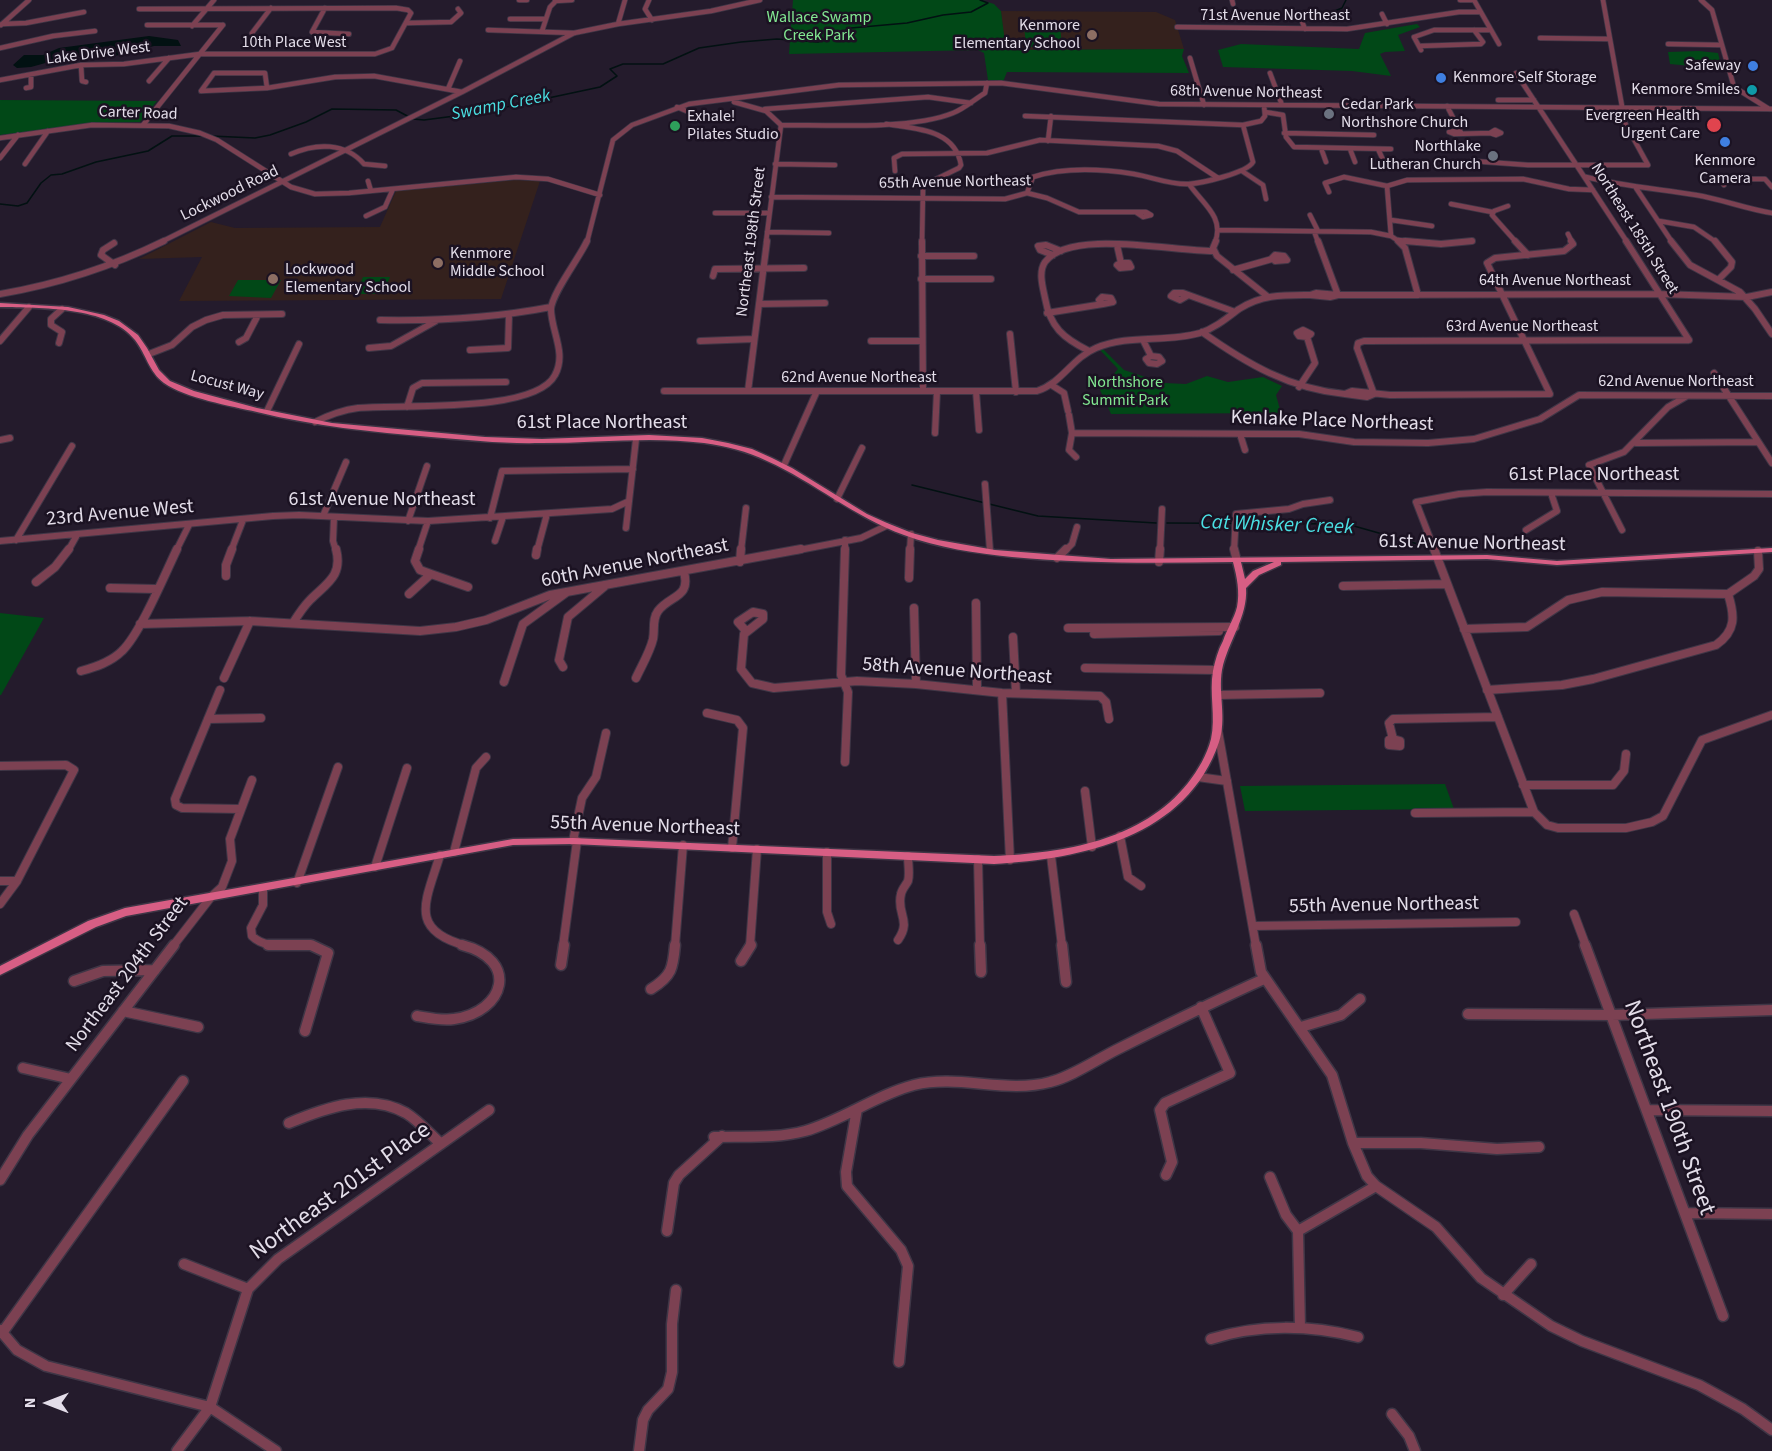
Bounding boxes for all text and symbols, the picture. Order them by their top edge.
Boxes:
street label: 71st Avenue Northeast [1200,6,1350,26]
park label: Wallace Swamp Creek Park [767,8,871,46]
place label: Kenmore Elementary School [954,16,1080,54]
marker: Kenmore Elementary School [1085,28,1099,42]
street label: 10th Place West [242,33,346,53]
street label: Lake Drive West [45,38,151,70]
place label: Safeway [1685,56,1741,76]
marker: Safeway [1746,59,1760,73]
place label: Kenmore Self Storage [1453,68,1597,88]
marker: Kenmore Self Storage [1434,71,1448,85]
place label: Kenmore Smiles [1631,80,1740,100]
street label: 68th Avenue Northeast [1170,82,1322,104]
marker: Kenmore Smiles [1745,83,1759,97]
water label: Swamp Creek [449,86,553,126]
place label: Cedar Park Northshore Church [1341,95,1468,133]
street label: Carter Road [98,103,178,125]
place label: Evergreen Health Urgent Care [1585,106,1700,144]
place label: Exhale! Pilates Studio [687,107,779,145]
marker: Cedar Park Northshore Church [1322,107,1336,121]
marker: Evergreen Health Urgent Care [1705,116,1723,134]
marker: Exhale! Pilates Studio [668,119,682,133]
marker: Kenmore Camera [1718,135,1732,149]
place label: Northlake Lutheran Church [1370,137,1481,175]
marker: Northlake Lutheran Church [1486,149,1500,163]
place label: Kenmore Camera [1694,151,1756,189]
street label: Northeast 185th Street [1586,160,1682,298]
street label: Lockwood Road [178,162,282,226]
street label: Northeast 198th Street [733,166,771,318]
street label: 65th Avenue Northeast [879,172,1031,194]
place label: Kenmore Middle School [450,244,545,282]
marker: Kenmore Middle School [431,256,445,270]
place label: Lockwood Elementary School [285,260,411,298]
street label: 64th Avenue Northeast [1479,271,1631,291]
marker: Lockwood Elementary School [266,272,280,286]
street label: 63rd Avenue Northeast [1446,317,1598,337]
street label: Locust Way [188,367,266,405]
street label: 62nd Avenue Northeast [781,368,937,388]
street label: 62nd Avenue Northeast [1598,372,1754,392]
park label: Northshore Summit Park [1082,373,1168,411]
street label: Kenlake Place Northeast [1230,406,1434,438]
street label: 61st Place Northeast [517,412,687,436]
street label: 61st Place Northeast [1509,464,1679,488]
street label: 61st Avenue Northeast [288,489,476,513]
street label: 23rd Avenue West [45,496,195,532]
water label: Cat Whisker Creek [1200,511,1354,541]
street label: 61st Avenue Northeast [1378,530,1566,558]
street label: 60th Avenue Northeast [539,534,731,594]
street label: 58th Avenue Northeast [861,653,1053,691]
street label: 55th Avenue Northeast [550,812,740,842]
street label: 55th Avenue Northeast [1289,892,1479,920]
street label: Northeast 204th Street [62,893,194,1057]
street label: Northeast 190th Street [1616,997,1720,1219]
street label: Northeast 201st Place [245,1117,437,1267]
north arrow [18,1373,78,1433]
text: N [19,1398,41,1408]

